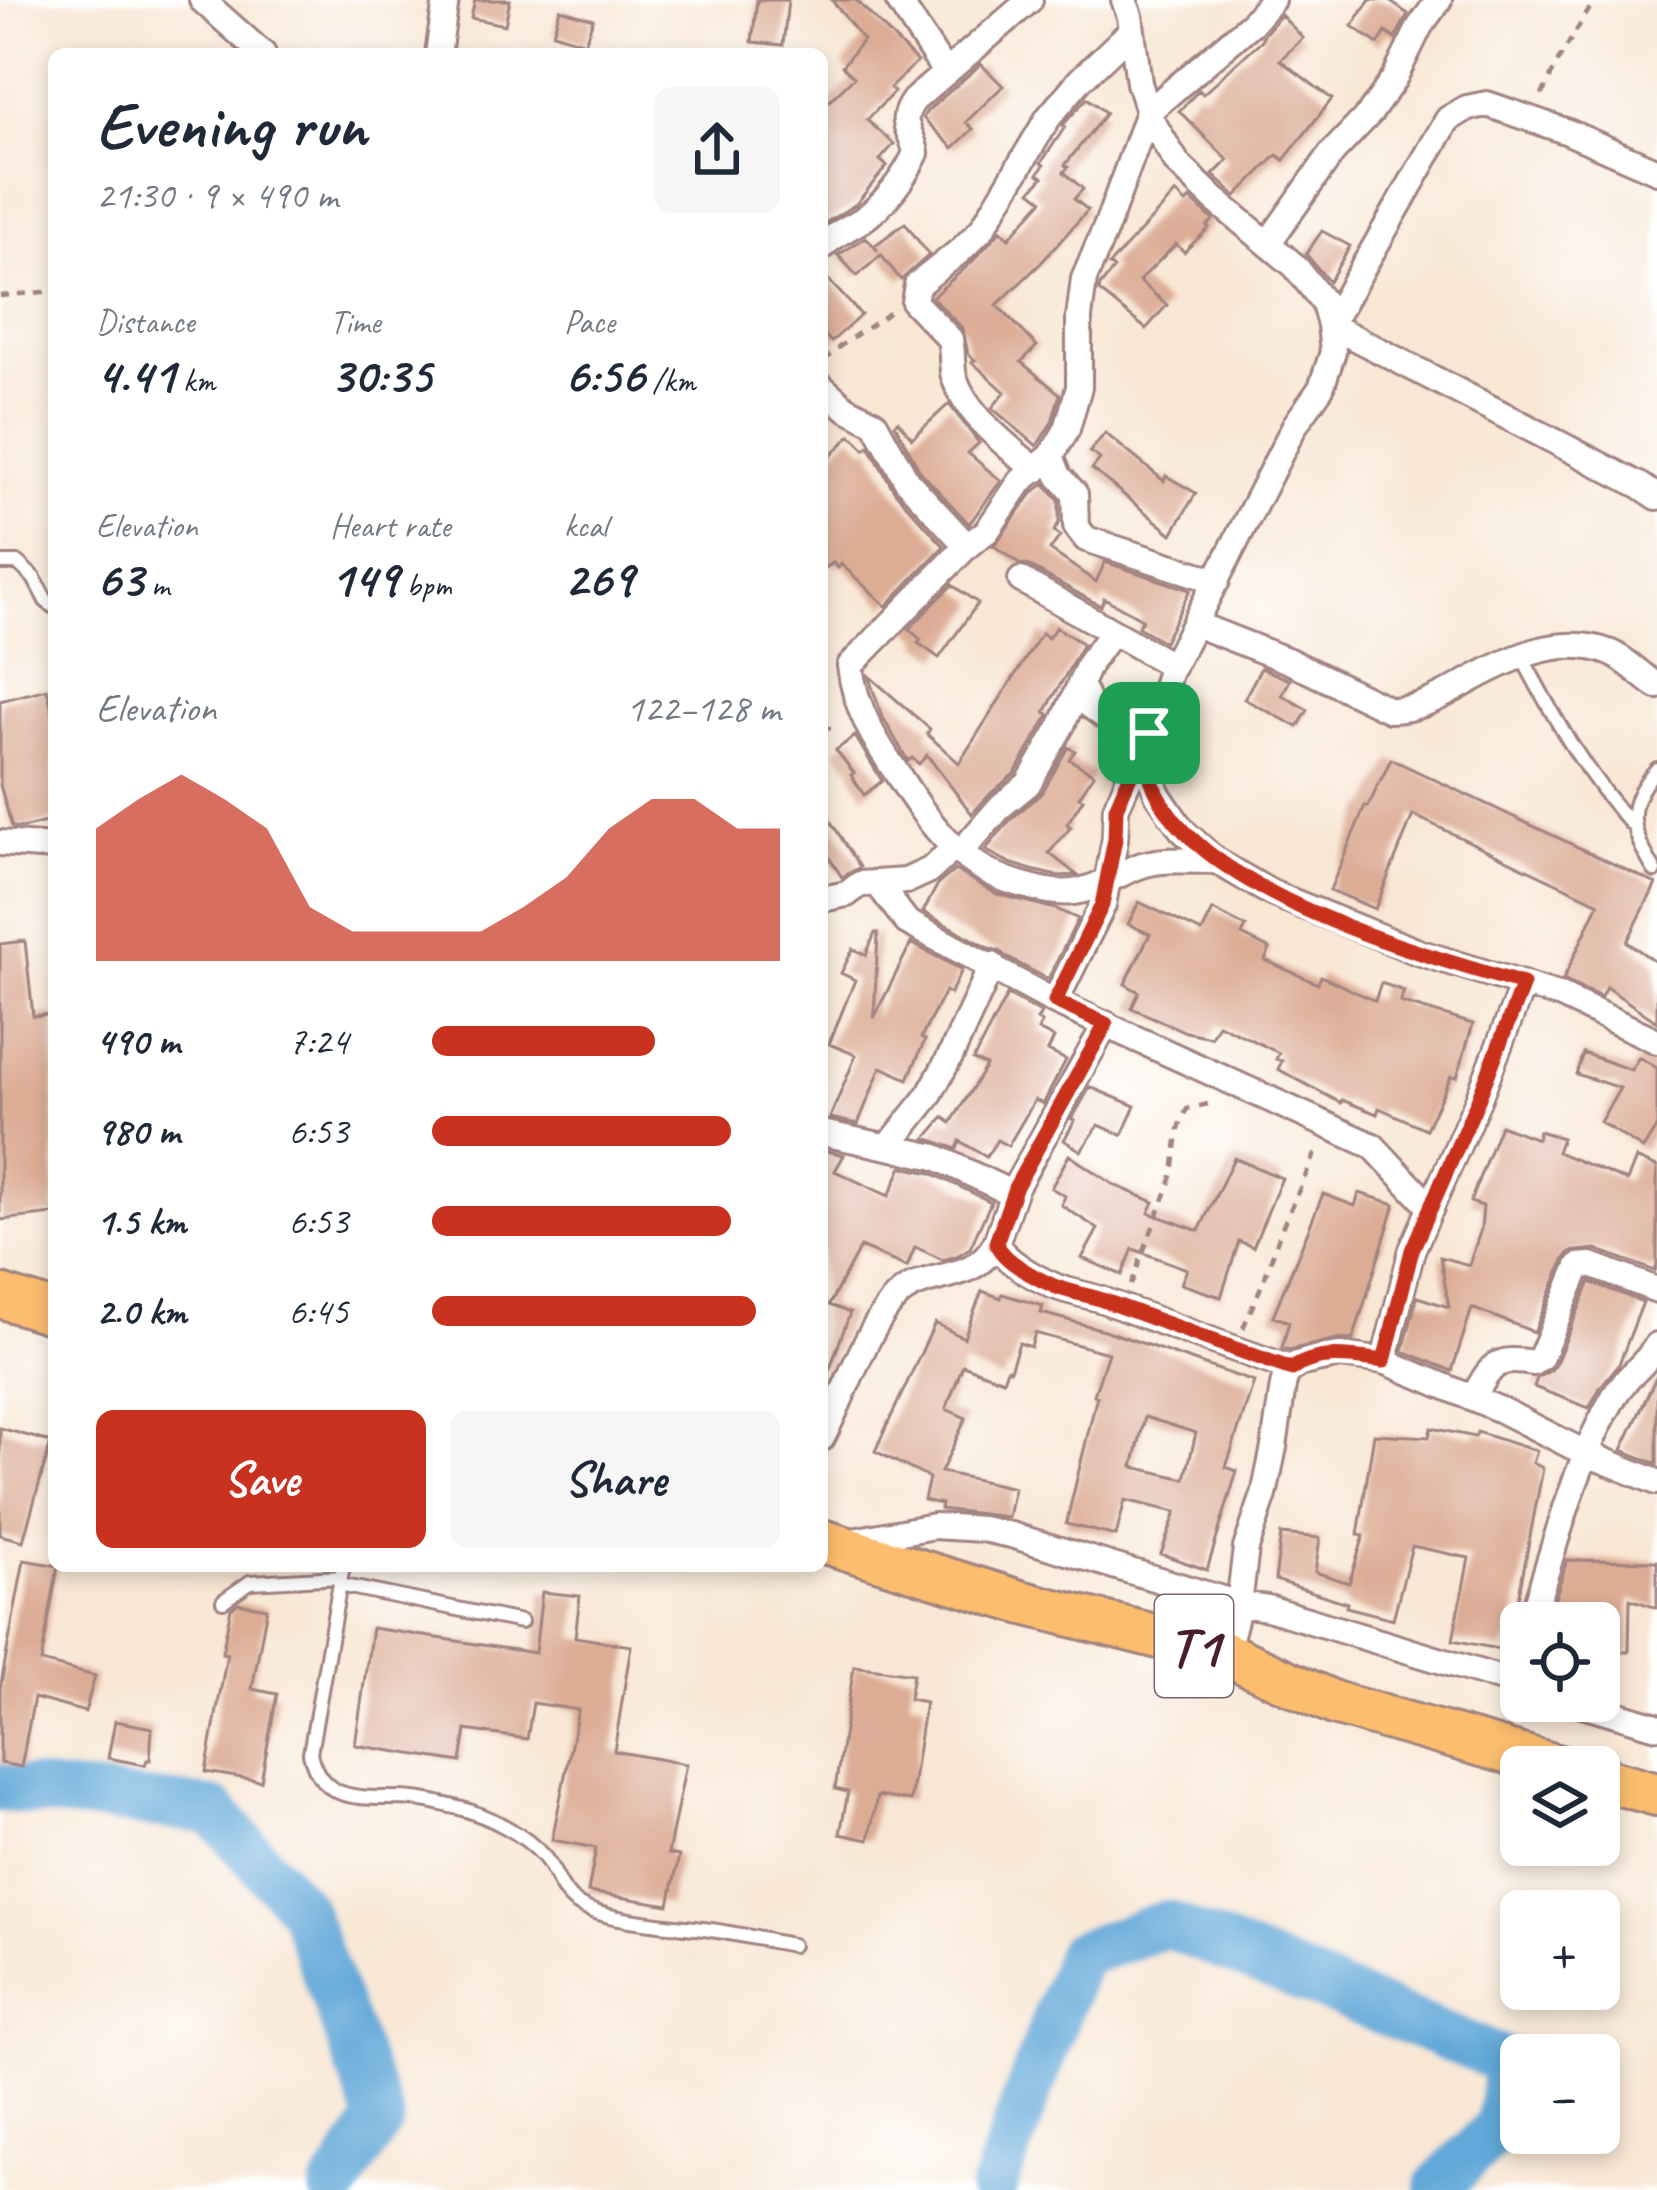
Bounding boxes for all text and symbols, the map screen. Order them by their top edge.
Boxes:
text: Evening run [96,84,366,167]
button: share [654,87,780,213]
text: 21:30 · 9 × 490 m [96,171,338,220]
text: Distance [96,301,194,343]
text: Time [330,301,381,343]
text: Pace [564,301,615,343]
text: 4.41 [96,343,175,407]
text: 30:35 [330,343,431,407]
text: 6:56 [564,343,644,407]
text: km [175,360,215,402]
text: /km [644,360,695,402]
text: Elevation [96,505,198,547]
text: Heart rate [330,505,450,547]
text: kcal [564,505,608,547]
text: 63 [96,547,143,611]
text: 149 [330,547,398,611]
text: 269 [564,547,633,611]
text: m [143,564,169,606]
text: bpm [398,564,452,606]
pin [1098,682,1200,784]
text: Elevation [96,684,216,733]
text: 122–128 m [626,684,780,733]
icon: arrive [1116,700,1182,766]
text: 490 m [96,1017,180,1066]
text: 7:24 [288,1017,348,1066]
text: 980 m [96,1107,180,1156]
text: 6:53 [288,1107,348,1156]
text: 1.5 km [96,1197,186,1246]
text: 6:53 [288,1197,348,1246]
text: 2.0 km [96,1287,187,1336]
text: 6:45 [288,1287,348,1336]
button: Save [96,1410,426,1548]
button: Share [450,1410,780,1548]
road number: T1 [1155,1595,1233,1697]
map controls [1500,1602,1620,2154]
button: locate [1500,1602,1620,1722]
button: layers [1500,1746,1620,1866]
button: + [1500,1890,1620,2010]
button: − [1500,2034,1620,2154]

